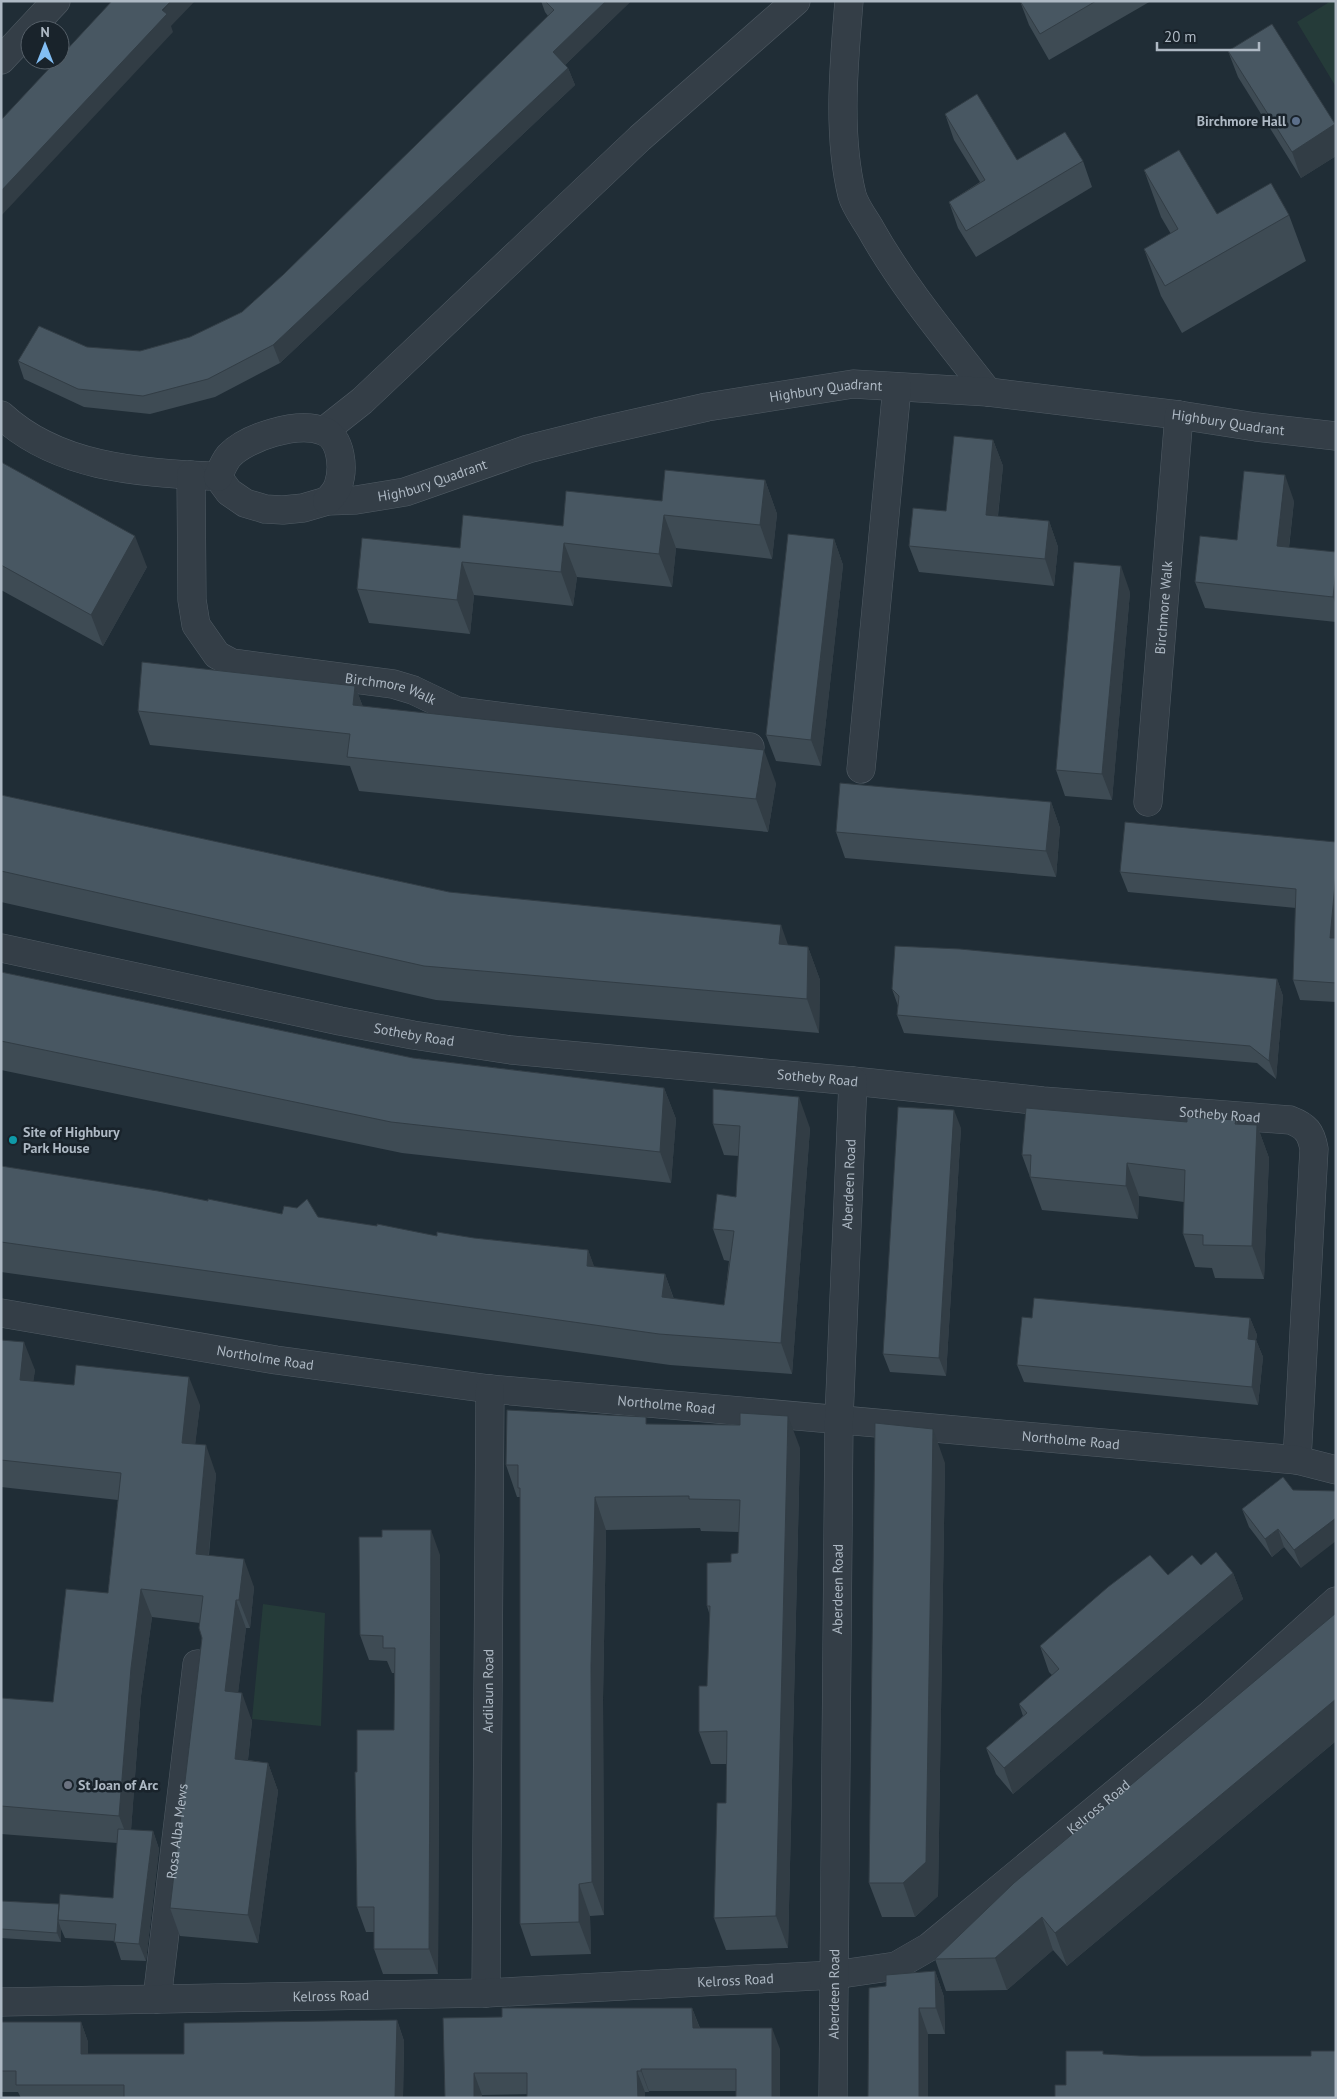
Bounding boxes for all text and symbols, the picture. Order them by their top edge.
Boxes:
north arrow [20,20,70,70]
scale bar [1157,20,1260,52]
text: N [40,23,50,41]
text: 20 m [1164,27,1197,46]
place label: Birchmore Hall [1197,112,1287,130]
marker: Birchmore Hall [1290,115,1302,127]
street label: Highbury Quadrant [768,375,883,406]
street label: Highbury Quadrant [1171,405,1286,439]
street label: Highbury Quadrant [376,455,490,505]
street label: Birchmore Walk [1151,560,1176,655]
street label: Birchmore Walk [344,669,439,709]
street label: Sotheby Road [372,1019,455,1050]
street label: Sotheby Road [776,1065,859,1090]
street label: Sotheby Road [1179,1103,1261,1127]
place label: Site of Highbury Park House [23,1123,120,1157]
marker: Site of Highbury Park House [7,1134,19,1146]
street label: Aberdeen Road [838,1139,860,1230]
street label: Northolme Road [215,1341,315,1374]
street label: Northolme Road [617,1391,716,1418]
street label: Northolme Road [1021,1427,1120,1453]
street label: Aberdeen Road [828,1544,847,1634]
street label: Ardilaun Road [479,1649,497,1733]
place label: St Joan of Arc [78,1776,158,1794]
street label: Kelross Road [1063,1776,1134,1838]
marker: St Joan of Arc [62,1779,74,1791]
street label: Rosa Alba Mews [162,1782,192,1880]
street label: Aberdeen Road [825,1949,843,2039]
street label: Kelross Road [697,1969,774,1991]
street label: Kelross Road [292,1986,369,2006]

